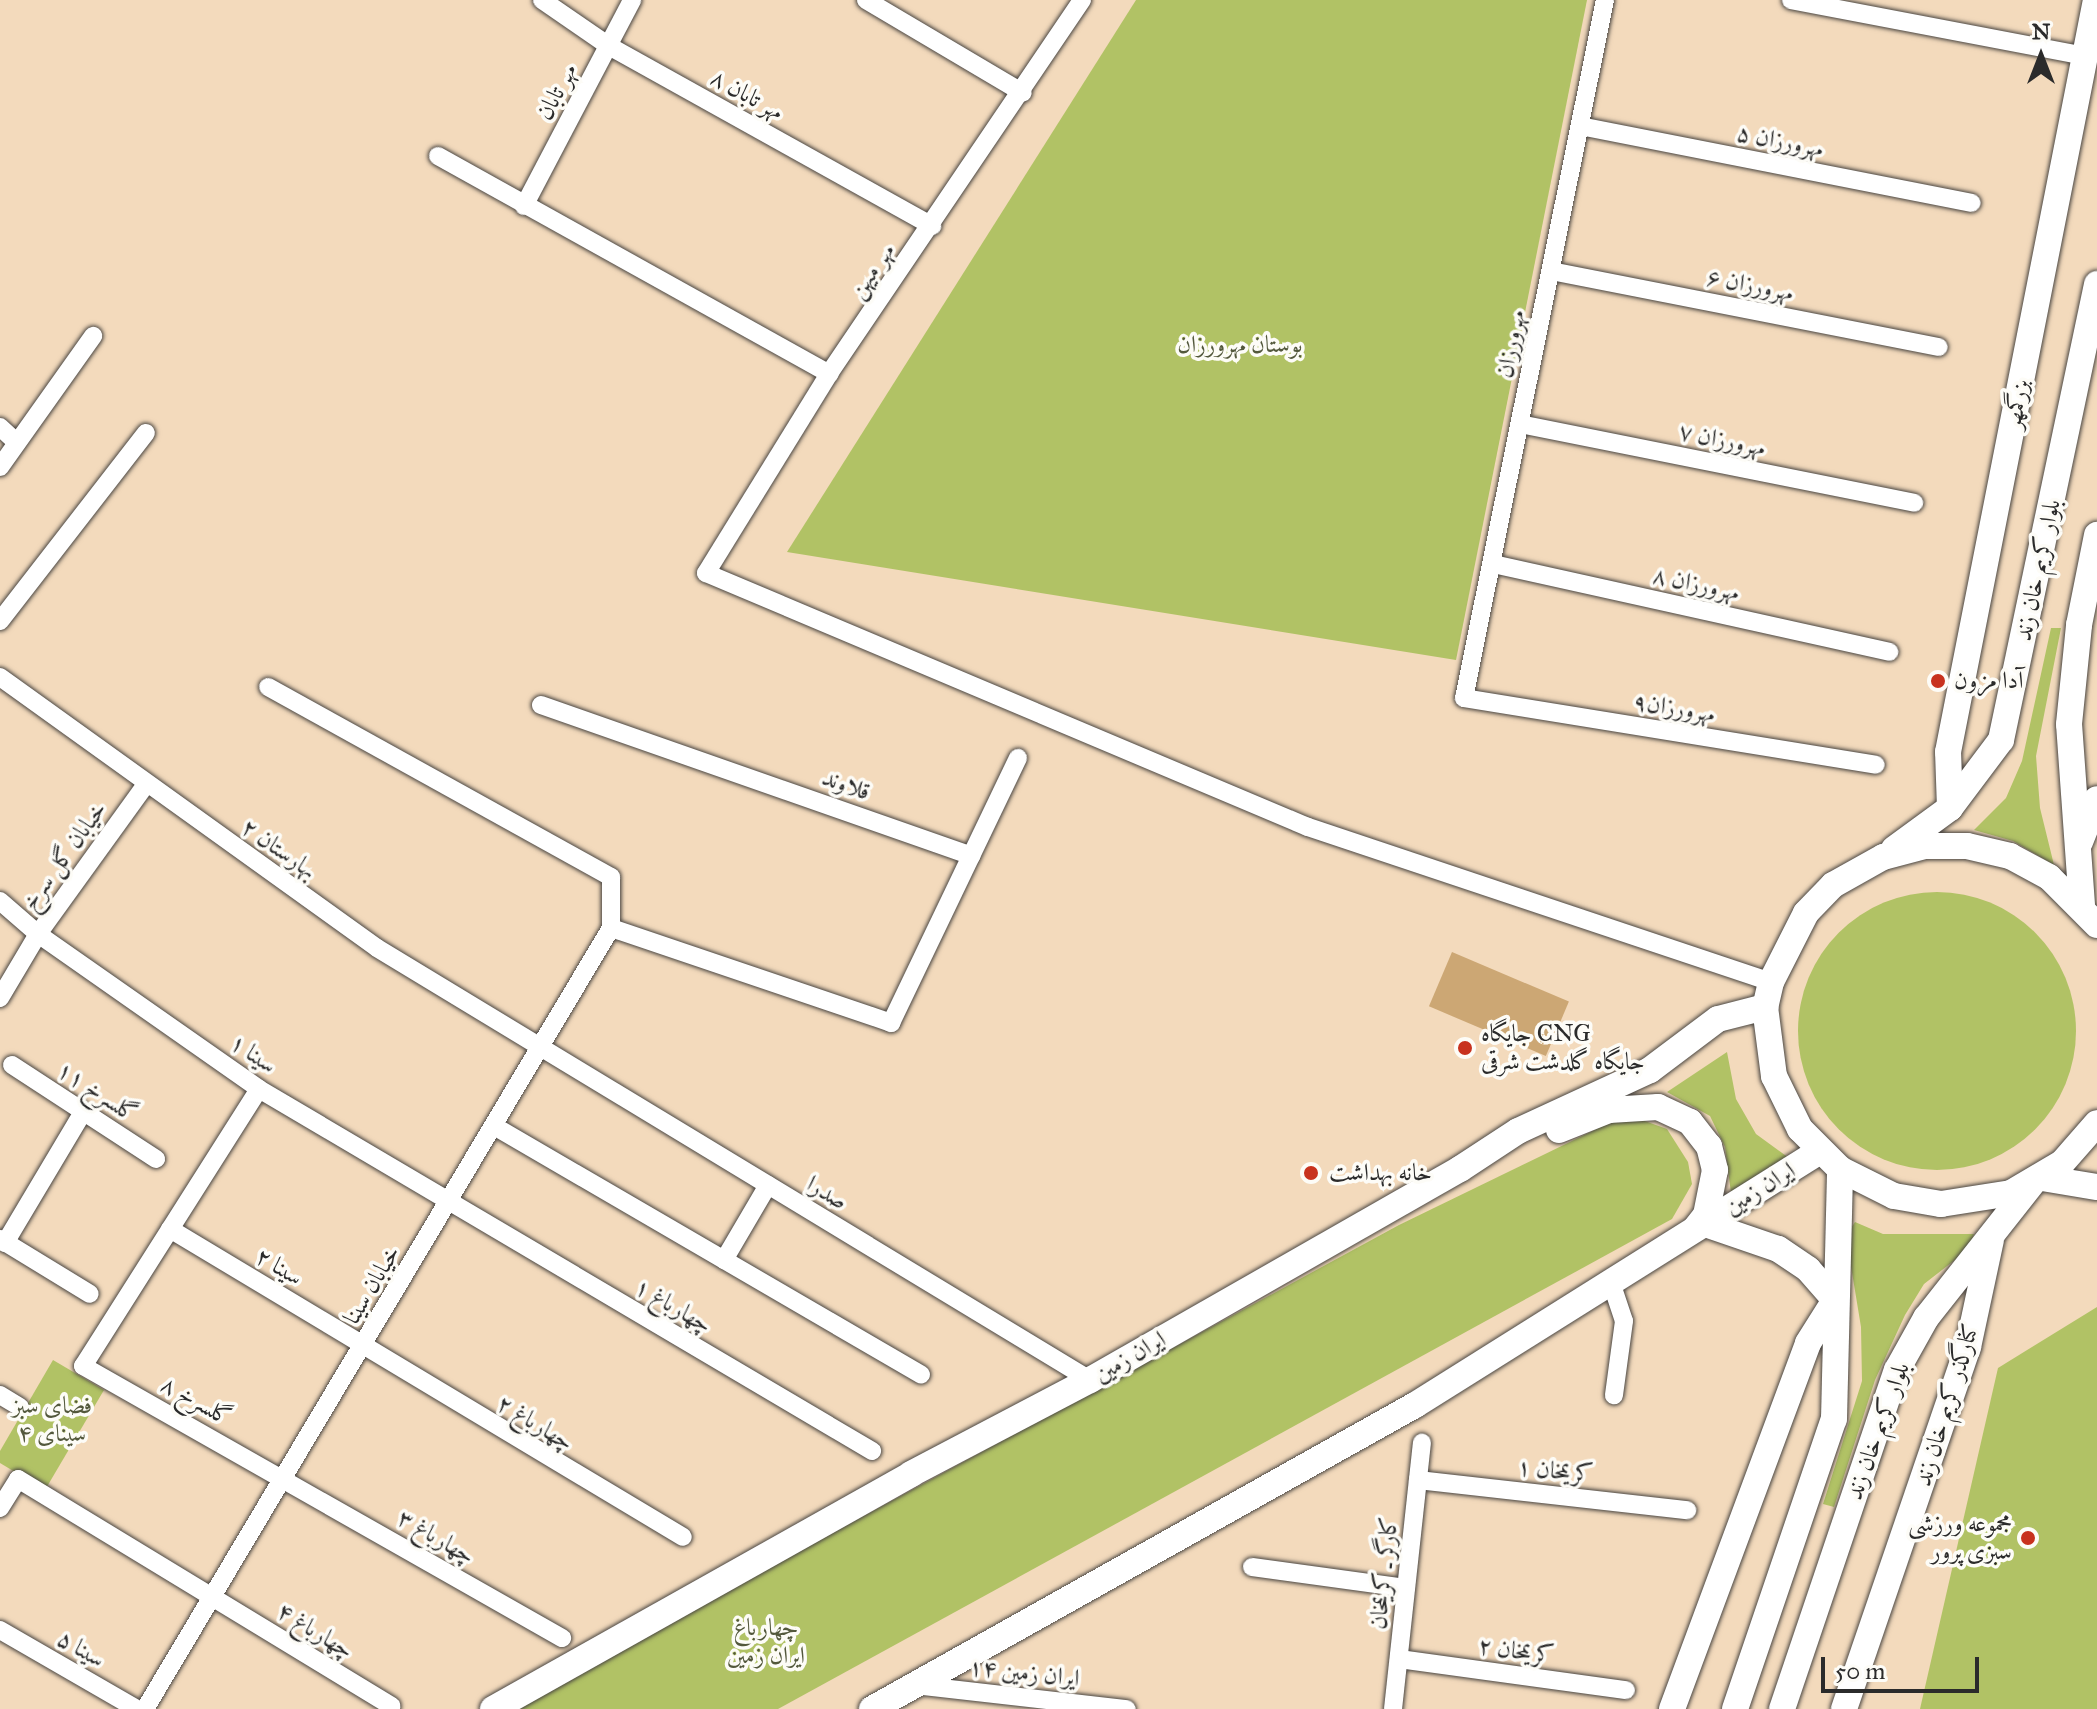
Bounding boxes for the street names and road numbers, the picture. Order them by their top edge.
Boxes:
street label: مهر تابان [530,59,584,125]
street label: مهر تابان ۸ [705,63,789,127]
street label: مهرورزان ۵ [1734,118,1826,164]
street label: مهر میهن [843,238,901,304]
street label: مهرورزان ۶ [1704,262,1796,308]
street label: مهرورزان [1490,308,1532,380]
street label: بزرگمهر [1998,377,2036,431]
street label: مهرورزان ۷ [1676,417,1768,463]
street label: بلوار کریم خان زند [2009,497,2067,643]
street label: مهرورزان ۸ [1650,561,1742,607]
street label: مهرورزان۹ [1631,687,1717,729]
street label: قلاوند [818,763,874,807]
street label: خیابان گل سرخ [15,796,113,916]
street label: بهارستان ۲ [236,813,322,885]
street label: سینا ۱ [224,1028,282,1080]
street label: گلسرخ ۱۱ [51,1055,143,1129]
street label: ایران زمین [1719,1156,1801,1222]
street label: صدرا [801,1170,853,1216]
street label: خیابان سینا [337,1240,407,1330]
street label: سینا ۲ [250,1242,308,1292]
street label: چهارباغ ۱ [629,1272,717,1340]
street label: کنارگذر کریم خان زند [1909,1320,1985,1490]
street label: ایران زمین [1089,1325,1171,1389]
street label: بلوار کریم خان زند [1840,1358,1916,1504]
street label: گلسرخ ۸ [156,1370,236,1432]
street label: چهارباغ ۲ [491,1389,579,1457]
street label: کریمخان ۱ [1516,1453,1594,1489]
street label: چهارباغ ۳ [392,1503,480,1571]
street label: کارگر ـ کریمخان [1364,1515,1404,1631]
street label: چهارباغ ۴ [271,1597,359,1665]
street label: سینا ۵ [52,1624,110,1674]
street label: کریمخان ۲ [1476,1631,1556,1671]
street label: ایران زمین ۱۴ [967,1653,1081,1693]

